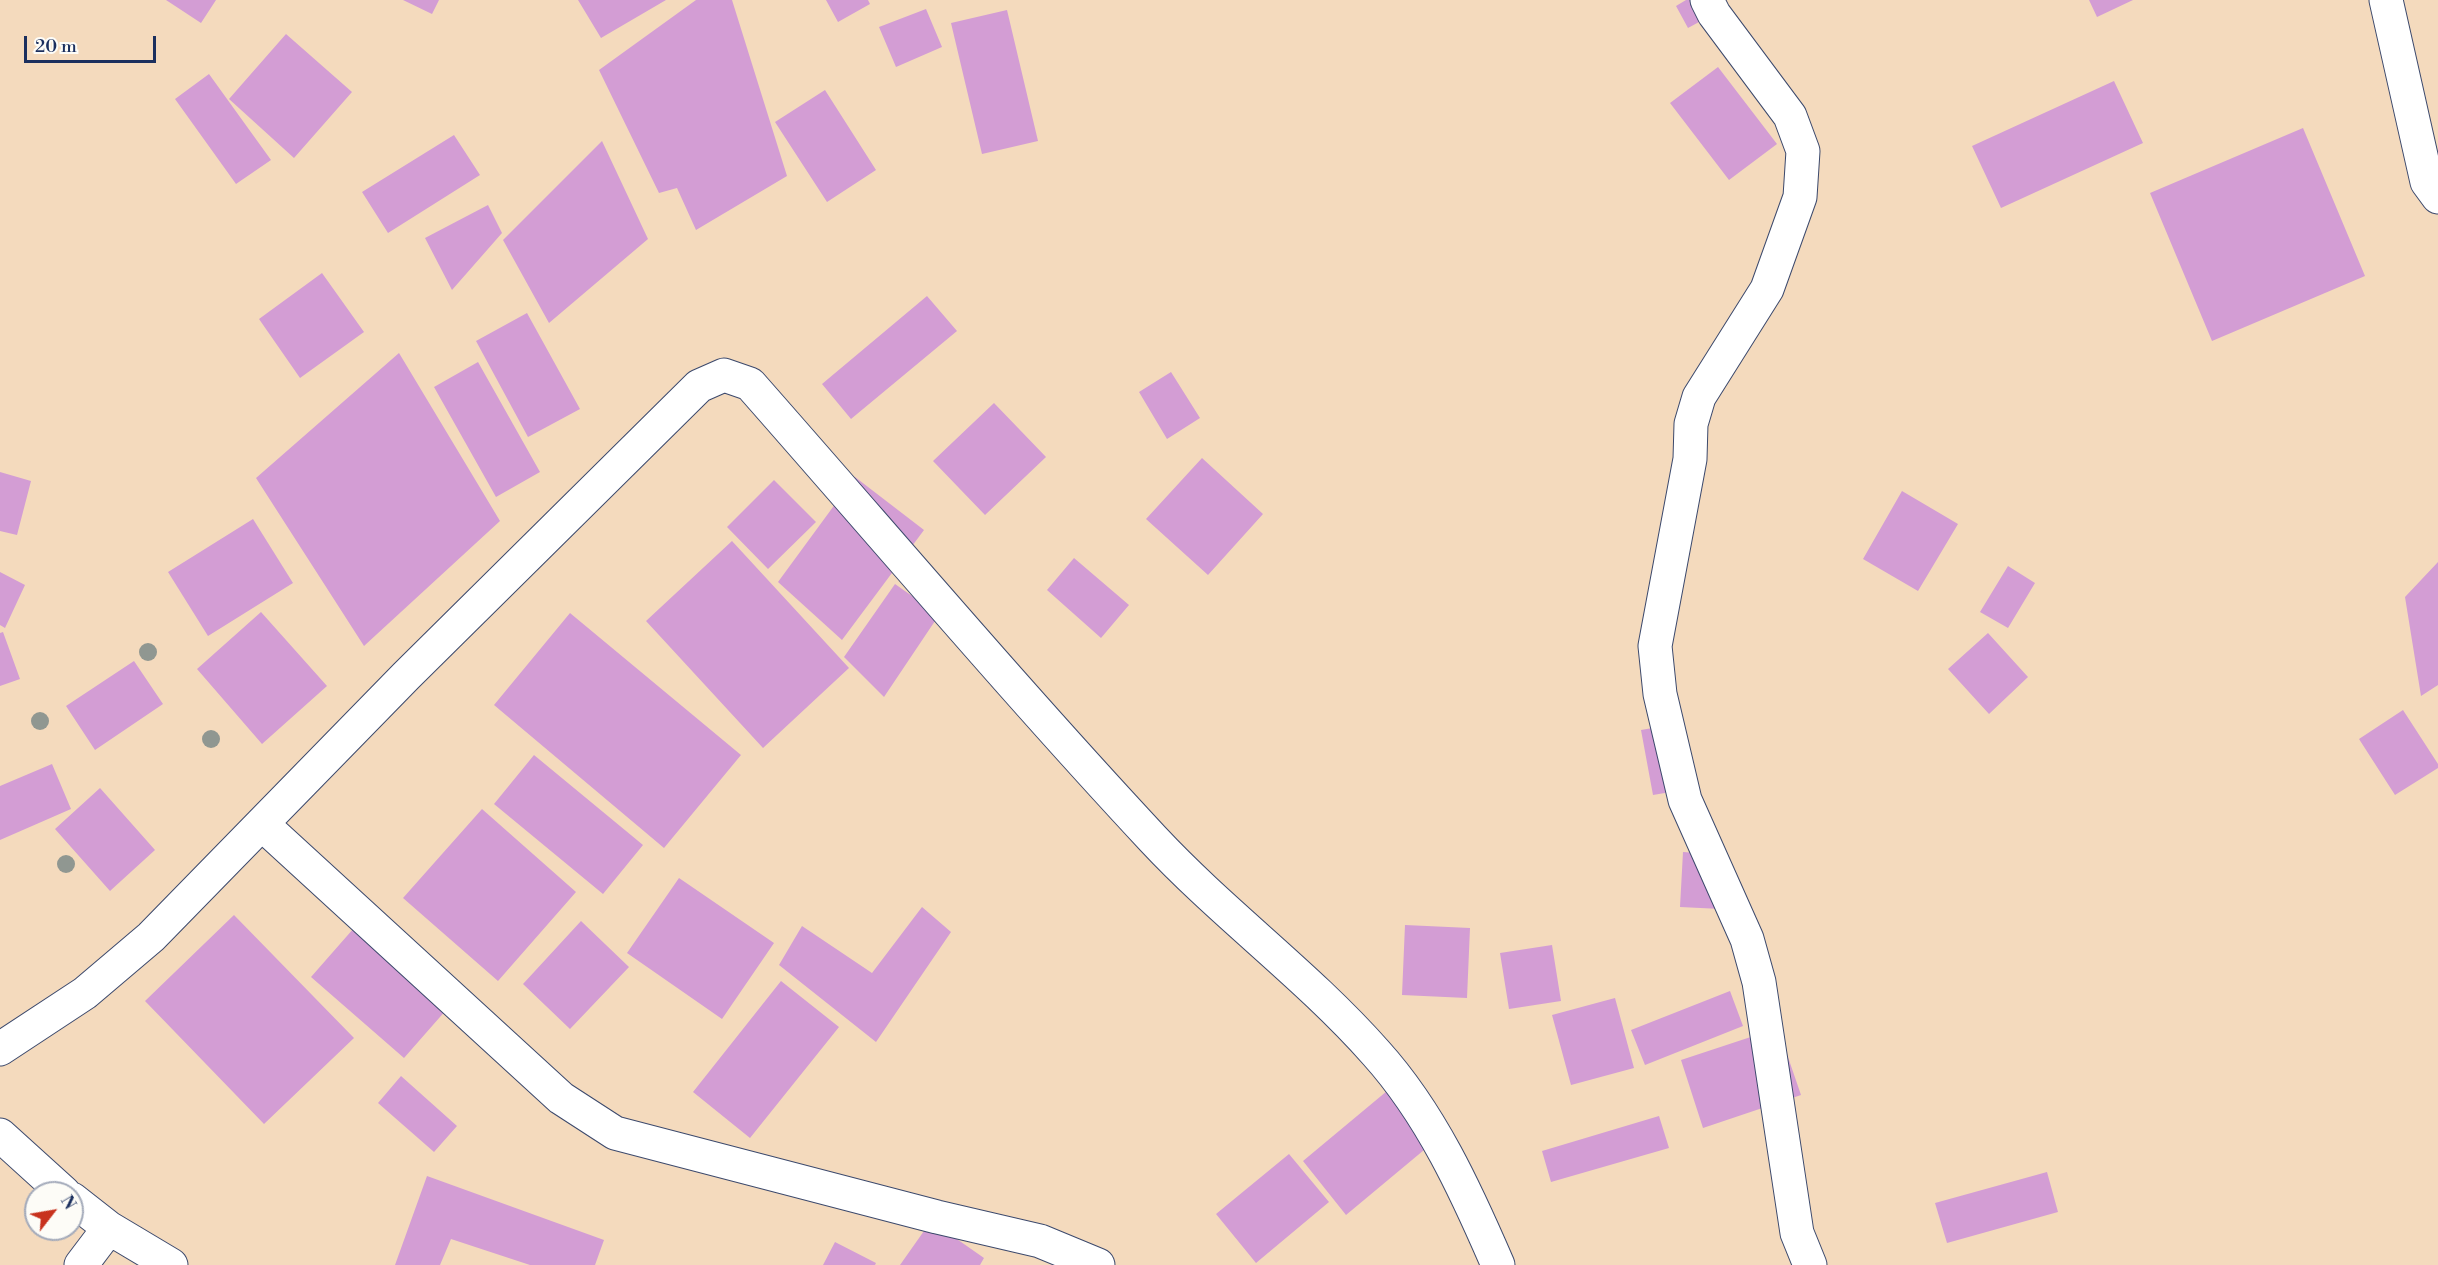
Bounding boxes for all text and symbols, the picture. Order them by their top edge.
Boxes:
scale bar [27,24,159,62]
text: 20 m [35,35,77,58]
north arrow [24,1181,84,1241]
text: N [56,1192,80,1213]

